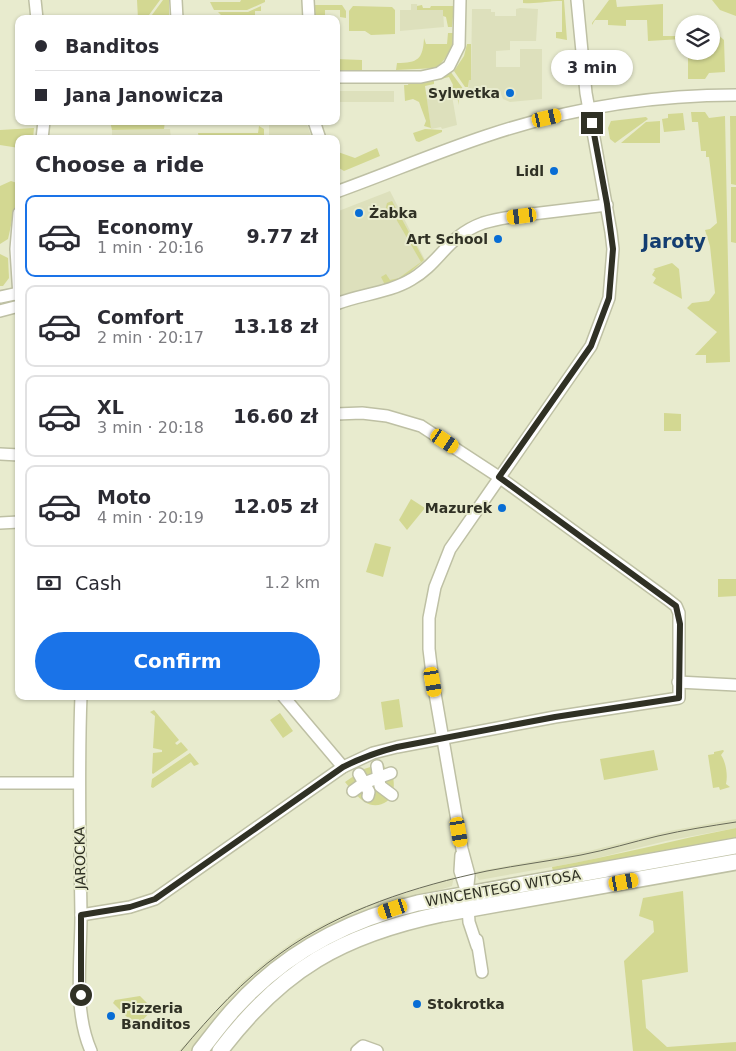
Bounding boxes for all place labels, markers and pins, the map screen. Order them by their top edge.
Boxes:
place label: Sylwetka [428,85,500,101]
marker: Sylwetka [504,87,516,99]
place label: Lidl [515,163,544,179]
marker: Lidl [548,165,560,177]
place label: Żabka [369,205,417,221]
marker: Żabka [353,207,365,219]
place label: Art School [406,231,488,247]
marker: Art School [492,233,504,245]
place label: Mazurek [425,500,493,516]
marker: Mazurek [496,502,508,514]
place label: Stokrotka [427,996,505,1012]
marker: Stokrotka [411,998,423,1010]
place label: Pizzeria Banditos [121,1000,191,1032]
marker: Pizzeria Banditos [105,1010,117,1022]

